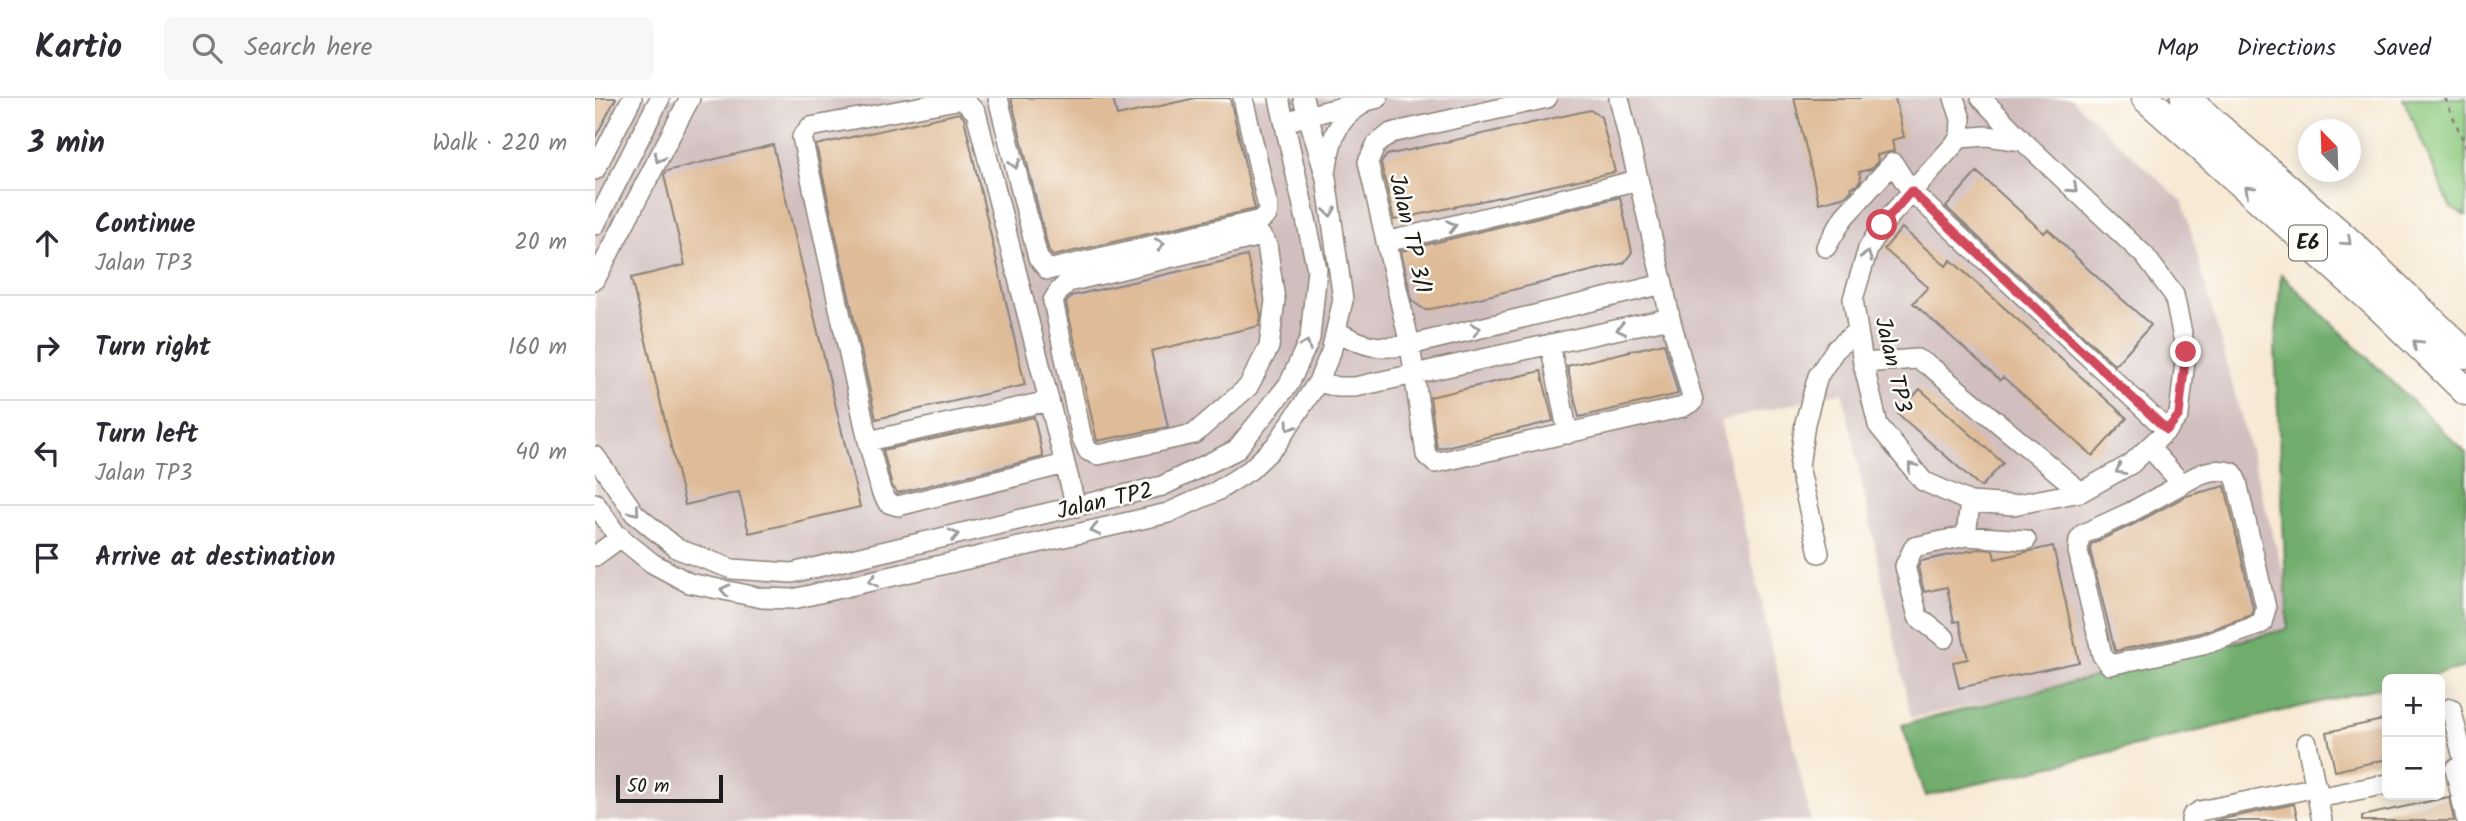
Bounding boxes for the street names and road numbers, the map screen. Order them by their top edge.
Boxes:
street label: Jalan TP 3/1 [1378,171,1440,297]
road number: E6 [2289,226,2327,260]
street label: Jalan TP3 [1864,314,1920,416]
street label: Jalan TP2 [1053,473,1157,531]

